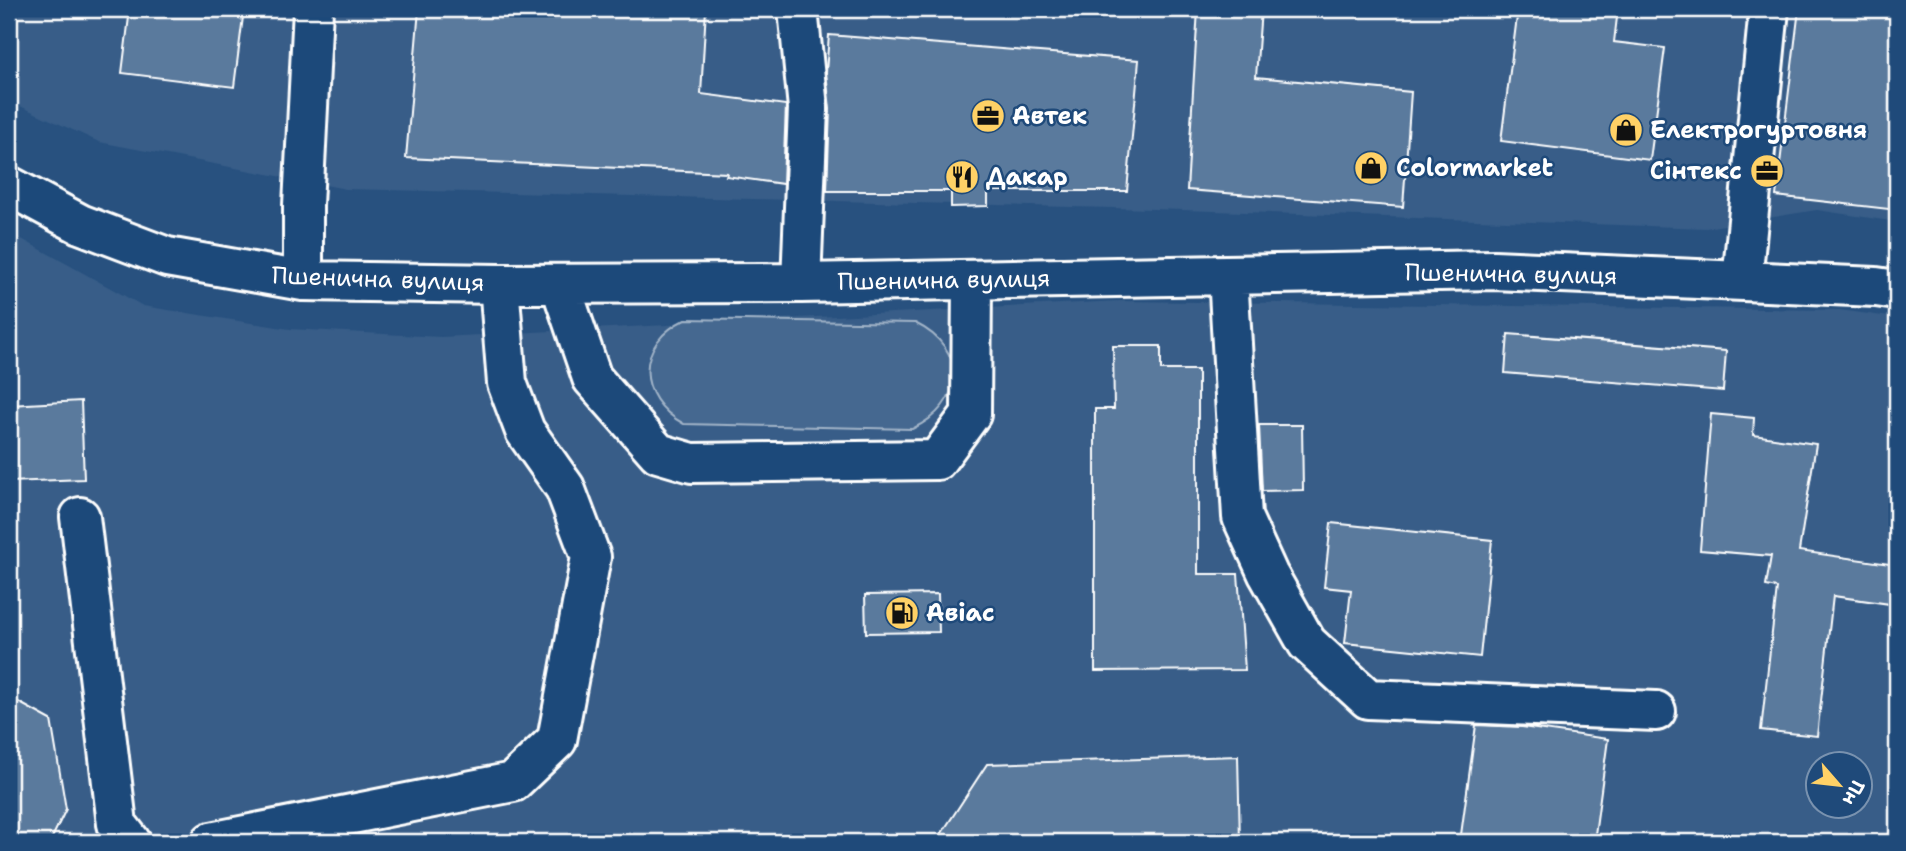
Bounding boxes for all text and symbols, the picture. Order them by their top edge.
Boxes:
office icon: Автек [969,97,1007,135]
place label: Автек [1012,100,1087,132]
shop icon: Електрогуртовня [1607,111,1645,149]
place label: Електрогуртовня [1650,114,1867,146]
shop icon: Colormarket [1352,149,1390,187]
place label: Colormarket [1396,152,1554,184]
office icon: Сінтекс [1748,152,1786,190]
place label: Сінтекс [1650,155,1742,187]
restaurant icon: Дакар [943,158,981,196]
place label: Дакар [986,161,1068,193]
street label: Пшенична вулиця [1404,256,1618,292]
street label: Пшенична вулиця [271,259,485,299]
street label: Пшенична вулиця [837,262,1051,298]
fuel station icon: Авіас [883,594,921,632]
place label: Авіас [926,597,995,629]
north arrow [1804,750,1874,820]
text: Пн [1837,776,1870,810]

